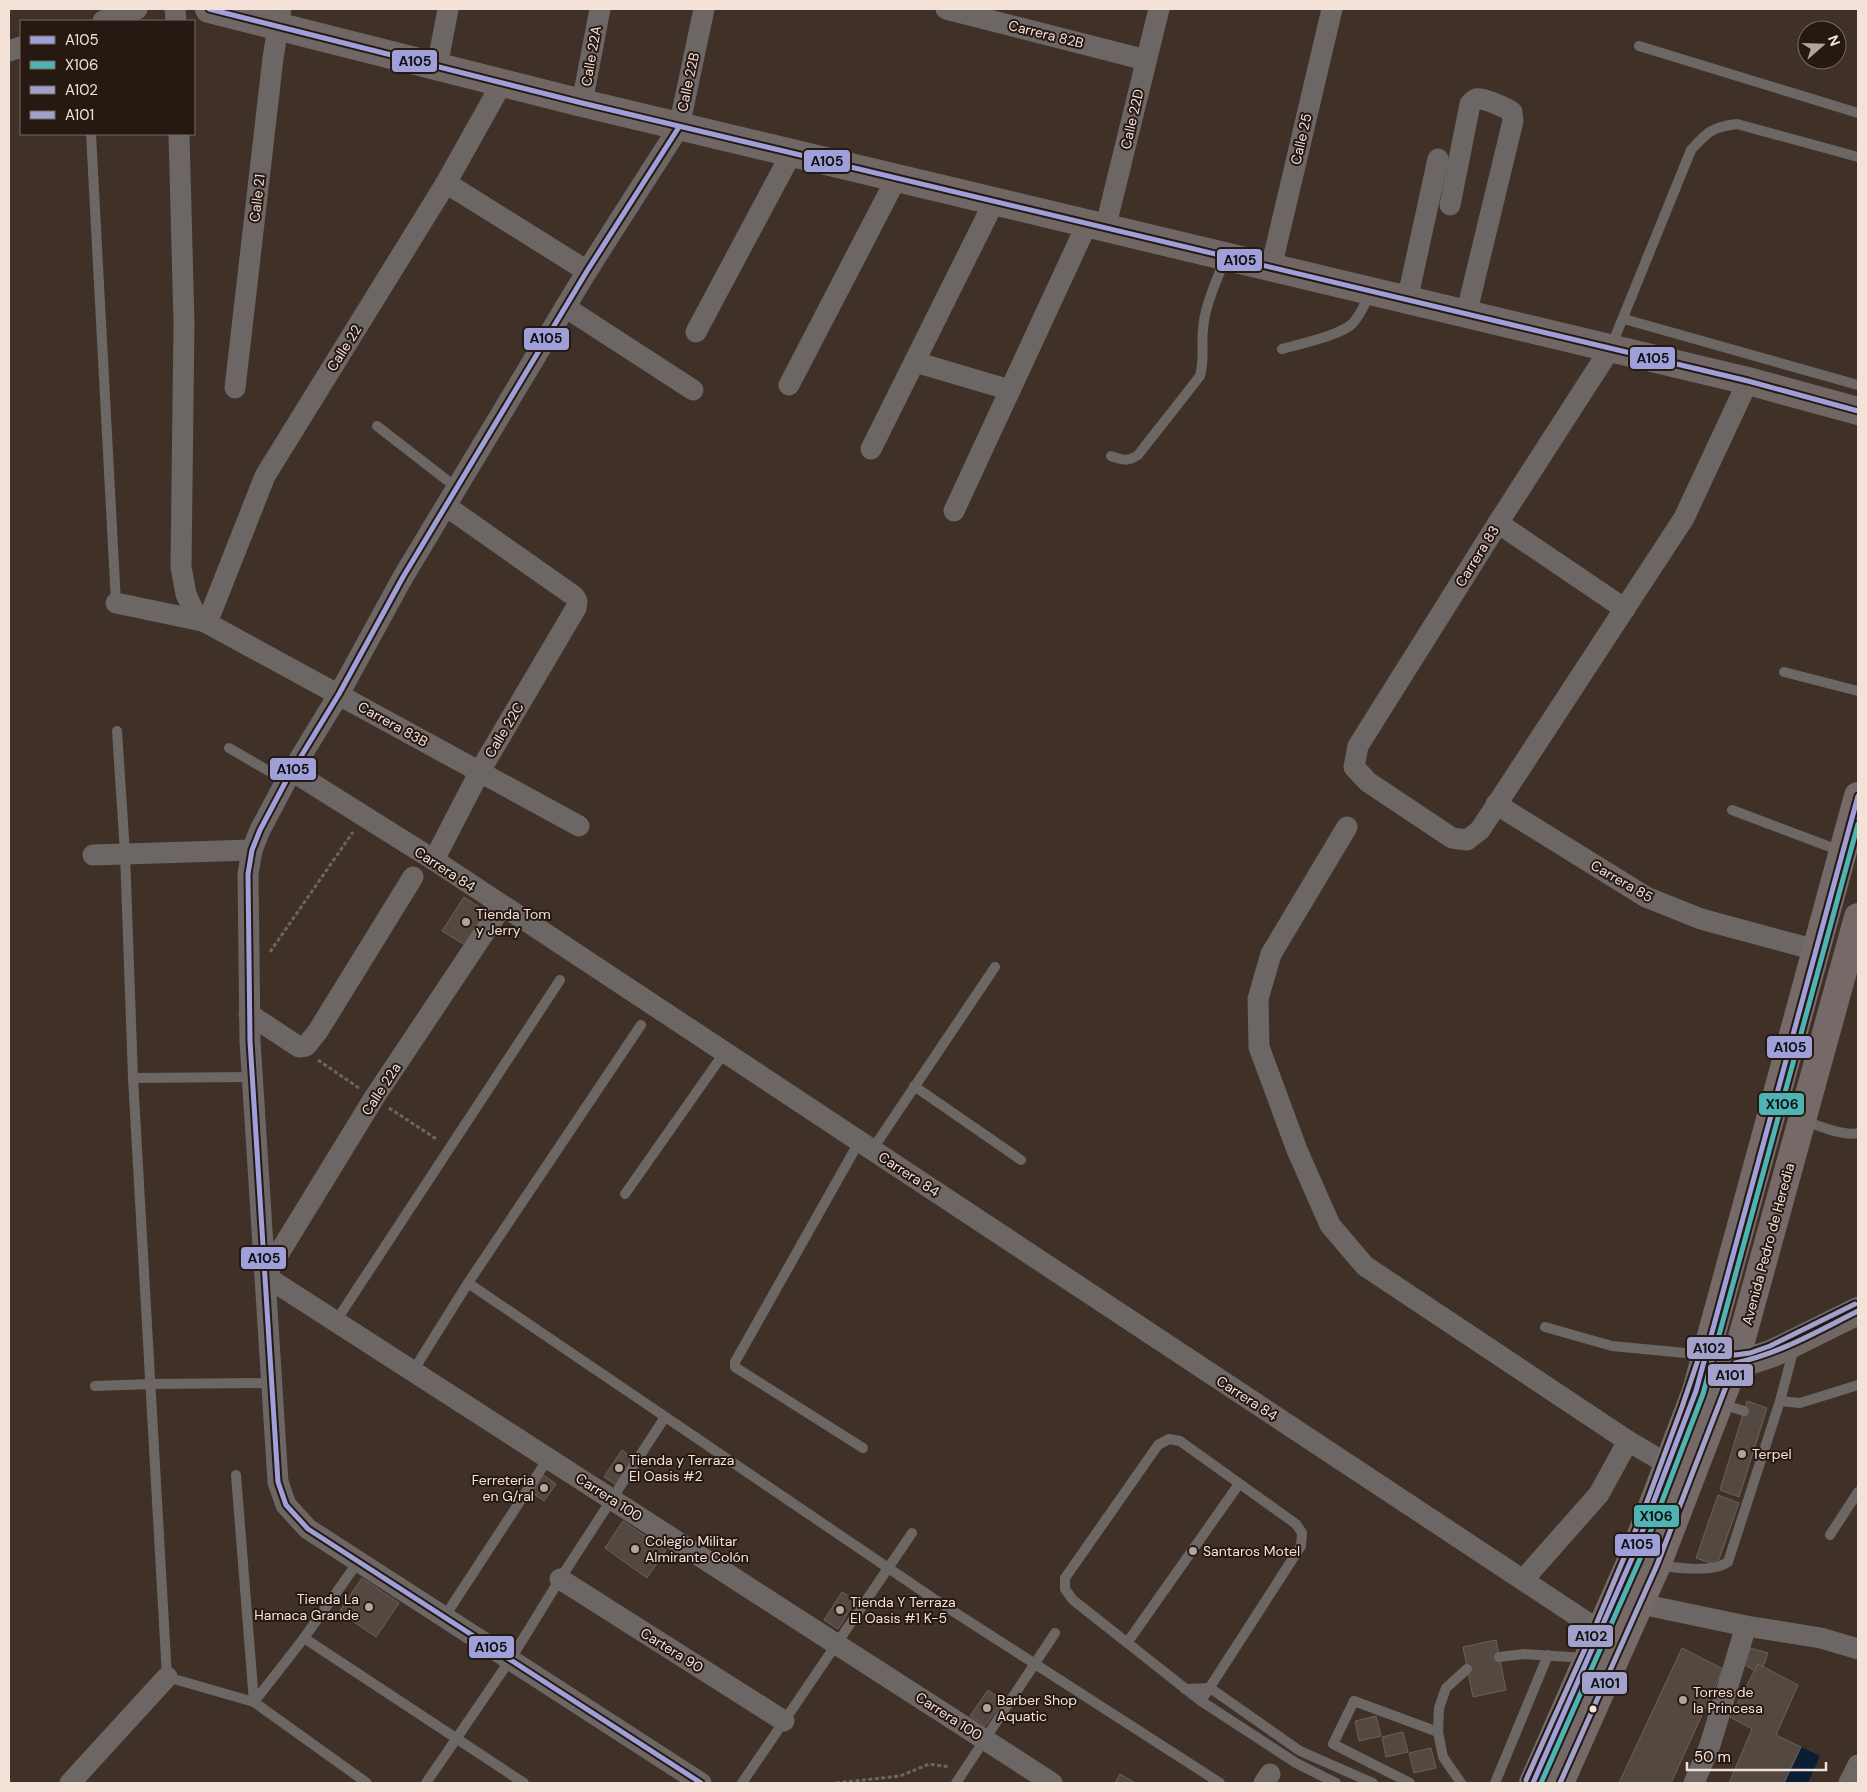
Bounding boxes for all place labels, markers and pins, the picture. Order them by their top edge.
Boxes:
place label: Tienda Tom y Jerry [476,905,551,939]
marker: Tienda Tom y Jerry [460,916,472,928]
place label: Terpel [1752,1445,1792,1463]
marker: Terpel [1736,1448,1748,1460]
place label: Tienda y Terraza El Oasis #2 [629,1451,734,1485]
marker: Tienda y Terraza El Oasis #2 [613,1462,625,1474]
place label: Ferreteria en G/ral [472,1471,534,1505]
marker: Ferreteria en G/ral [538,1482,550,1494]
place label: Colegio Militar Almirante Colón [645,1532,749,1566]
place label: Santaros Motel [1203,1542,1300,1560]
marker: Colegio Militar Almirante Colón [629,1543,641,1555]
marker: Santaros Motel [1187,1545,1199,1557]
place label: Tienda La Hamaca Grande [254,1590,359,1624]
place label: Tienda Y Terraza El Oasis #1 K-5 [850,1593,956,1627]
marker: Tienda La Hamaca Grande [363,1601,375,1613]
marker: Tienda Y Terraza El Oasis #1 K-5 [834,1604,846,1616]
place label: Torres de la Princesa [1693,1683,1763,1717]
place label: Barber Shop Aquatic [997,1691,1077,1725]
marker: Torres de la Princesa [1677,1694,1689,1706]
marker: Barber Shop Aquatic [981,1702,993,1714]
unlabelled marker [1588,1704,1598,1714]

